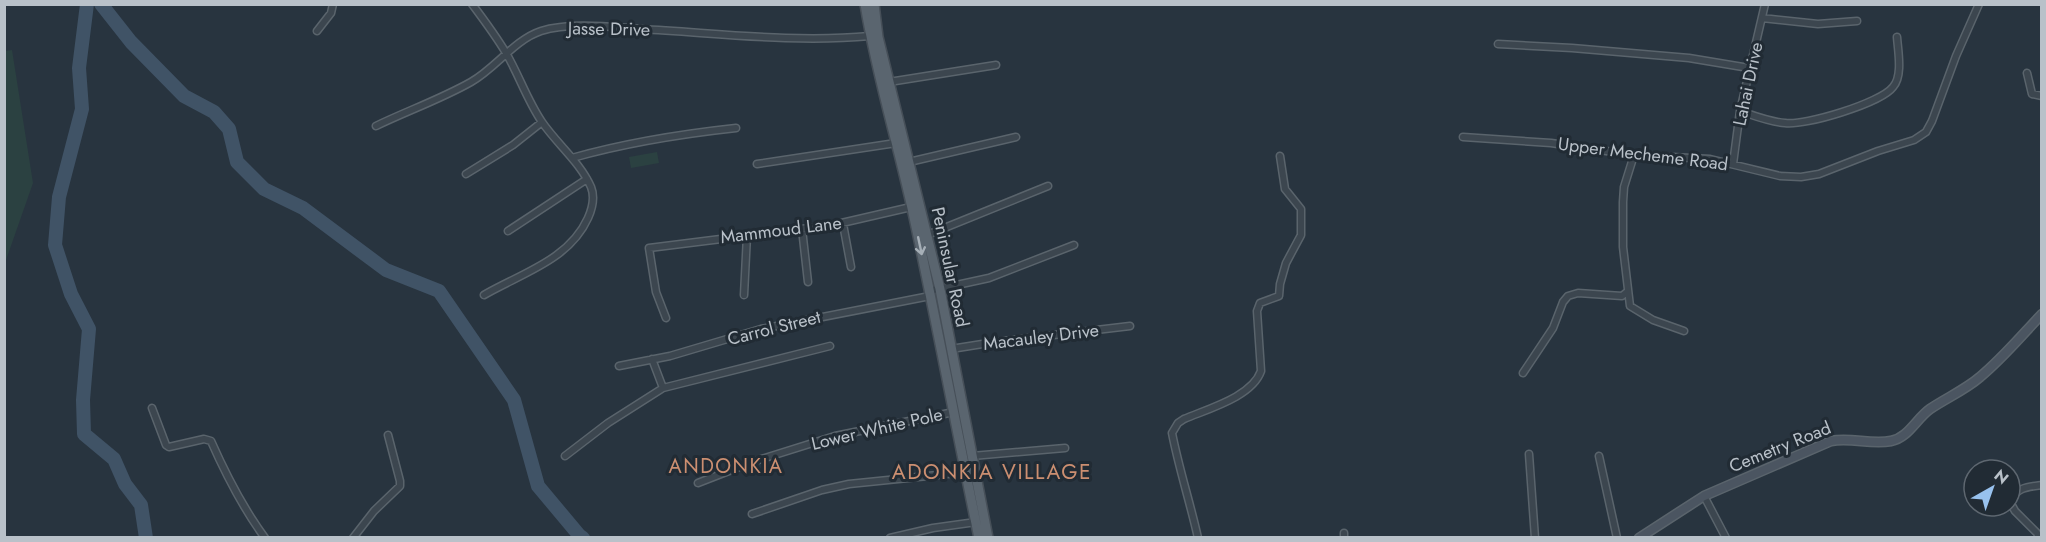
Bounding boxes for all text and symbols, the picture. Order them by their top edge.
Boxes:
street label: Jasse Drive [566,15,650,43]
street label: Lahai Drive [1726,40,1770,128]
street label: Upper Mecheme Road [1556,131,1730,177]
street label: Peninsular Road [925,205,975,329]
street label: Mammoud Lane [719,210,843,250]
one-way arrow [915,235,926,255]
street label: Carrol Street [725,304,824,352]
street label: Macauley Drive [982,317,1100,357]
street label: Lower White Pole [809,401,945,457]
street label: Cemetry Road [1725,415,1835,479]
district label: ANDONKIA [669,452,784,481]
district label: ADONKIA VILLAGE [892,457,1092,487]
north arrow [1962,458,2022,518]
text: N [1989,464,2014,490]

